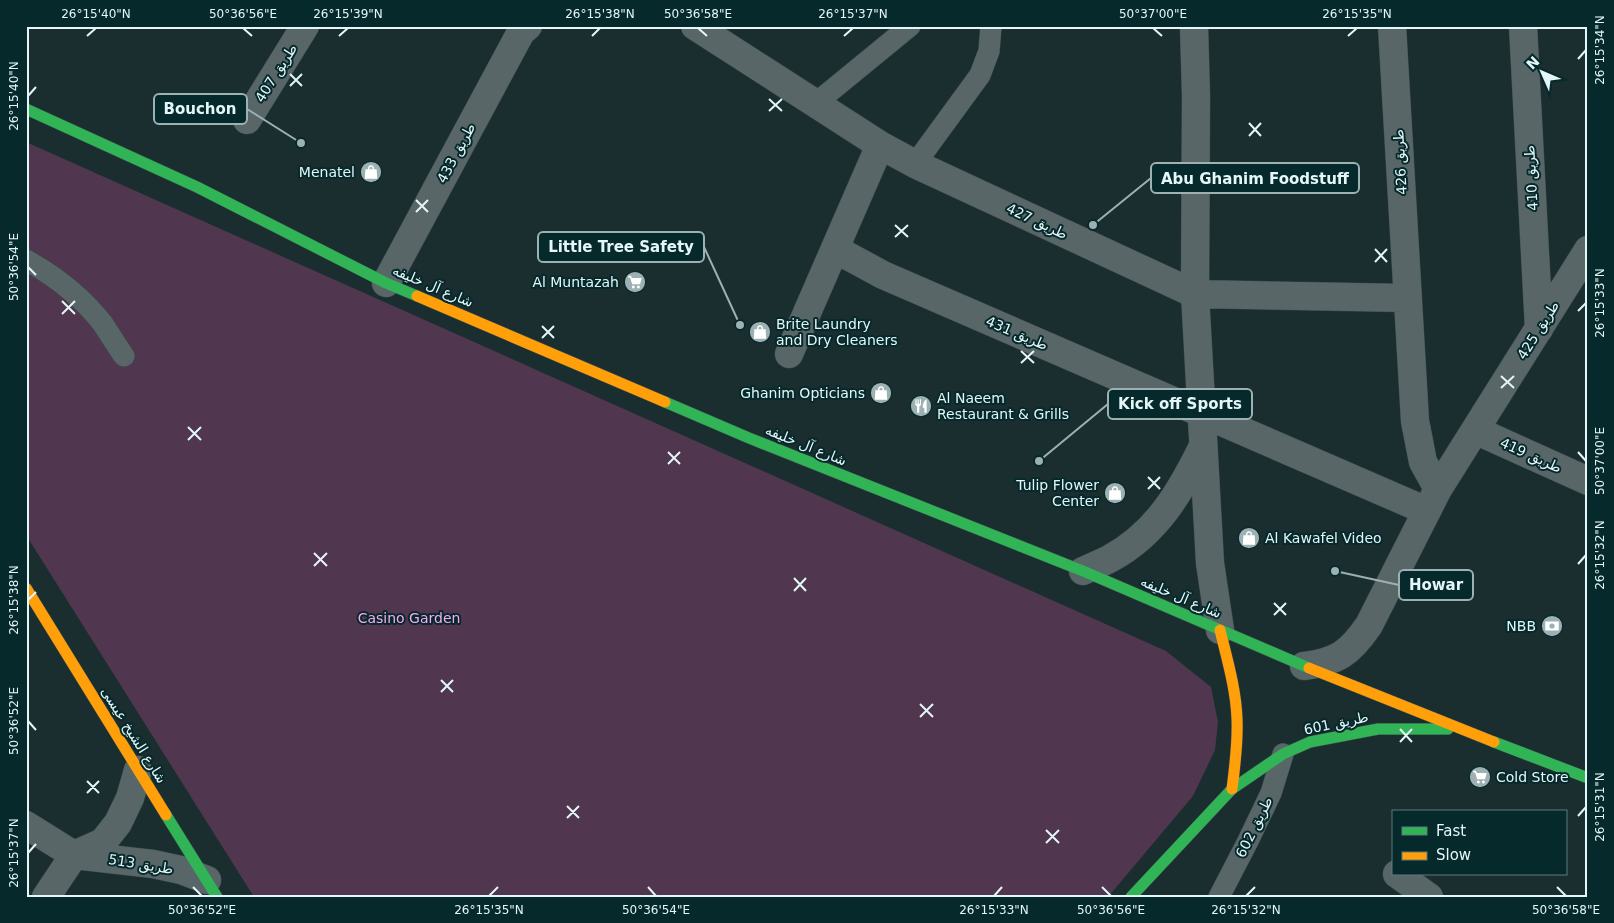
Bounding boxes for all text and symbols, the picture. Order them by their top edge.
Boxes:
text: 26°15'40"N [61,7,131,21]
text: 50°36'56"E [209,7,277,21]
text: 26°15'39"N [313,7,383,21]
text: 26°15'38"N [565,7,635,21]
text: 50°36'58"E [664,7,732,21]
text: 26°15'37"N [818,7,888,21]
text: 50°37'00"E [1119,7,1187,21]
text: 26°15'35"N [1322,7,1392,21]
text: 26°15'34"N [1593,15,1607,85]
street label: طريق 407 [252,41,301,106]
north arrow [1516,48,1566,98]
text: N [1523,53,1543,73]
text: 26°15'40"N [7,61,21,131]
callout: Bouchon [154,94,247,124]
text: Bouchon [164,100,236,118]
street label: طريق 433 [434,120,479,186]
street label: طريق 426 [1390,129,1411,195]
street label: طريق 410 [1521,145,1542,211]
shop icon: Menatel [359,160,383,184]
callout: Abu Ghanim Foodstuff [1151,163,1359,193]
place label: Menatel [299,164,355,180]
text: Abu Ghanim Foodstuff [1161,170,1350,188]
street label: طريق 427 [1003,200,1070,243]
callout: Little Tree Safety [538,232,704,262]
text: 50°36'54"E [7,233,21,301]
text: Little Tree Safety [548,238,694,256]
street label: شارع آل خليفه [390,262,476,311]
text: 26°15'33"N [1593,268,1607,338]
supermarket icon: Al Muntazah [623,270,647,294]
place label: Al Muntazah [532,274,619,290]
street label: طريق 425 [1514,298,1563,363]
street label: طريق 431 [983,313,1050,354]
place label: Brite Laundry and Dry Cleaners [776,316,897,348]
shop icon: Brite Laundry and Dry Cleaners [748,320,772,344]
shop icon: Ghanim Opticians [869,381,893,405]
place label: Ghanim Opticians [740,385,865,401]
callout: Kick off Sports [1108,389,1252,419]
place label: Al Naeem Restaurant & Grills [937,390,1069,422]
restaurant icon: Al Naeem Restaurant & Grills [909,394,933,418]
text: Kick off Sports [1118,395,1242,413]
street label: شارع آل خليفه [763,421,849,469]
text: 50°37'00"E [1593,427,1607,495]
street label: طريق 419 [1497,434,1564,477]
place label: Tulip Flower Center [1015,477,1099,509]
shop icon: Tulip Flower Center [1103,481,1127,505]
text: 26°15'32"N [1593,520,1607,590]
shop icon: Al Kawafel Video [1237,526,1261,550]
place label: Al Kawafel Video [1265,530,1382,546]
text: 26°15'38"N [7,565,21,635]
callout: Howar [1399,570,1473,600]
street label: شارع آل خليفه [1138,573,1224,622]
text: Howar [1409,576,1464,594]
park label: Casino Garden [358,610,460,626]
bank icon: NBB [1540,614,1564,638]
place label: NBB [1506,618,1536,634]
street label: شارع الشيخ عيسى [97,684,170,787]
text: 50°36'52"E [7,687,21,755]
street label: طريق 601 [1302,708,1370,739]
supermarket icon: Cold Store [1468,765,1492,789]
place label: Cold Store [1496,769,1569,785]
text: 26°15'31"N [1593,772,1607,842]
street label: طريق 602 [1232,794,1276,860]
legend [1392,810,1566,876]
text: 26°15'37"N [7,818,21,888]
text: Fast [1436,822,1466,840]
text: Slow [1436,846,1471,864]
street label: طريق 513 [107,851,175,878]
text: 50°36'52"E [168,903,236,917]
text: 26°15'35"N [454,903,524,917]
text: 50°36'54"E [622,903,690,917]
text: 26°15'33"N [959,903,1029,917]
text: 50°36'56"E [1077,903,1145,917]
text: 26°15'32"N [1211,903,1281,917]
text: 50°36'58"E [1532,903,1600,917]

